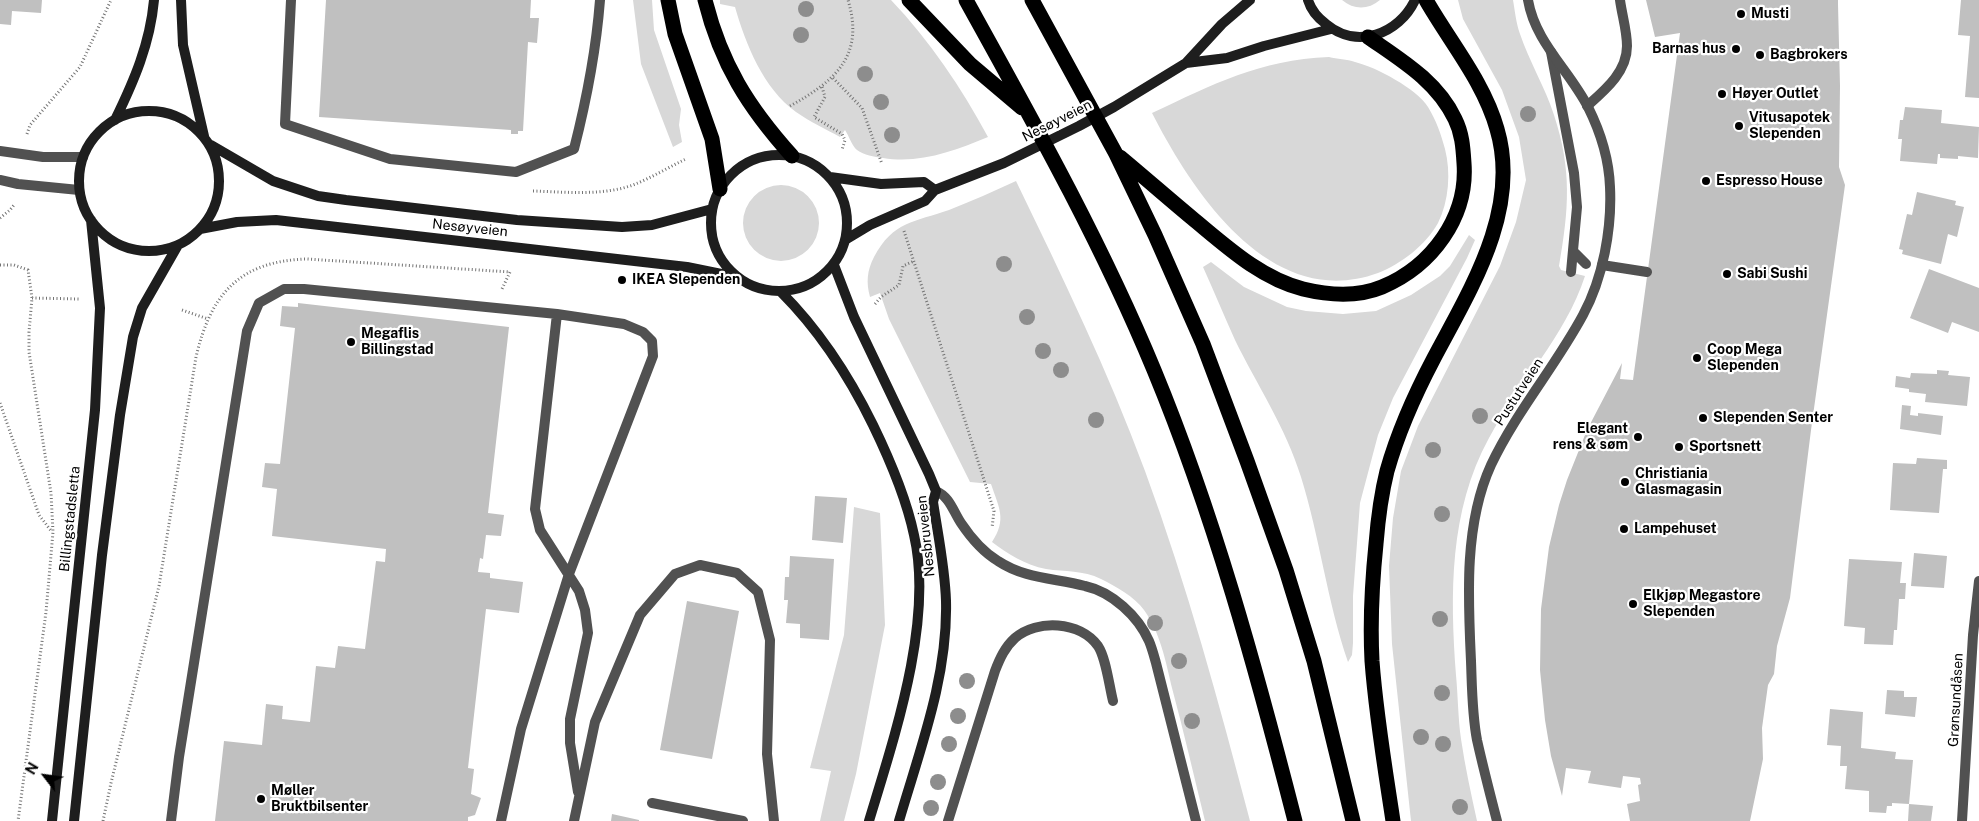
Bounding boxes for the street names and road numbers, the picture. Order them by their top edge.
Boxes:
street label: Nesøyveien [1019,96,1095,146]
street label: Nesøyveien [431,216,509,240]
street label: Pustutveien [1491,355,1547,429]
street label: Billingstadsletta [56,465,84,573]
street label: Nesbruveien [913,494,939,578]
street label: Grønsundåsen [1945,652,1967,748]

